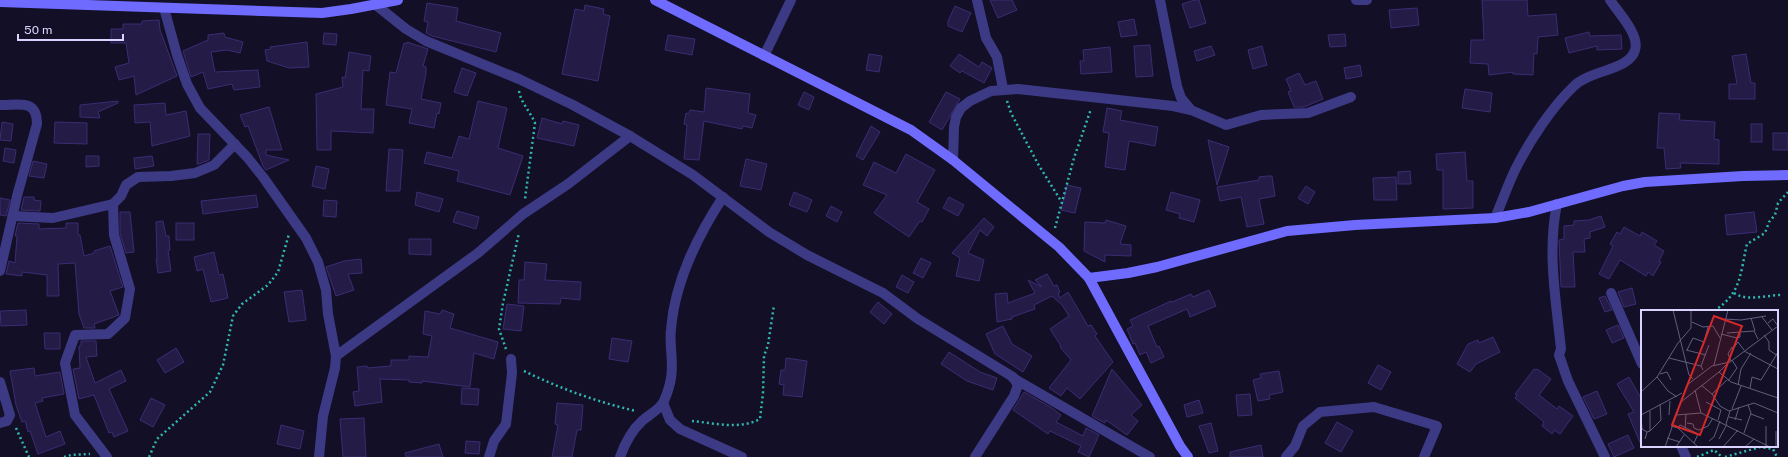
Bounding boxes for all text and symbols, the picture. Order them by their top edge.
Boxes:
scale bar [18,16,123,42]
text: 50 m [24,23,52,37]
inset map [1641,310,1778,447]

